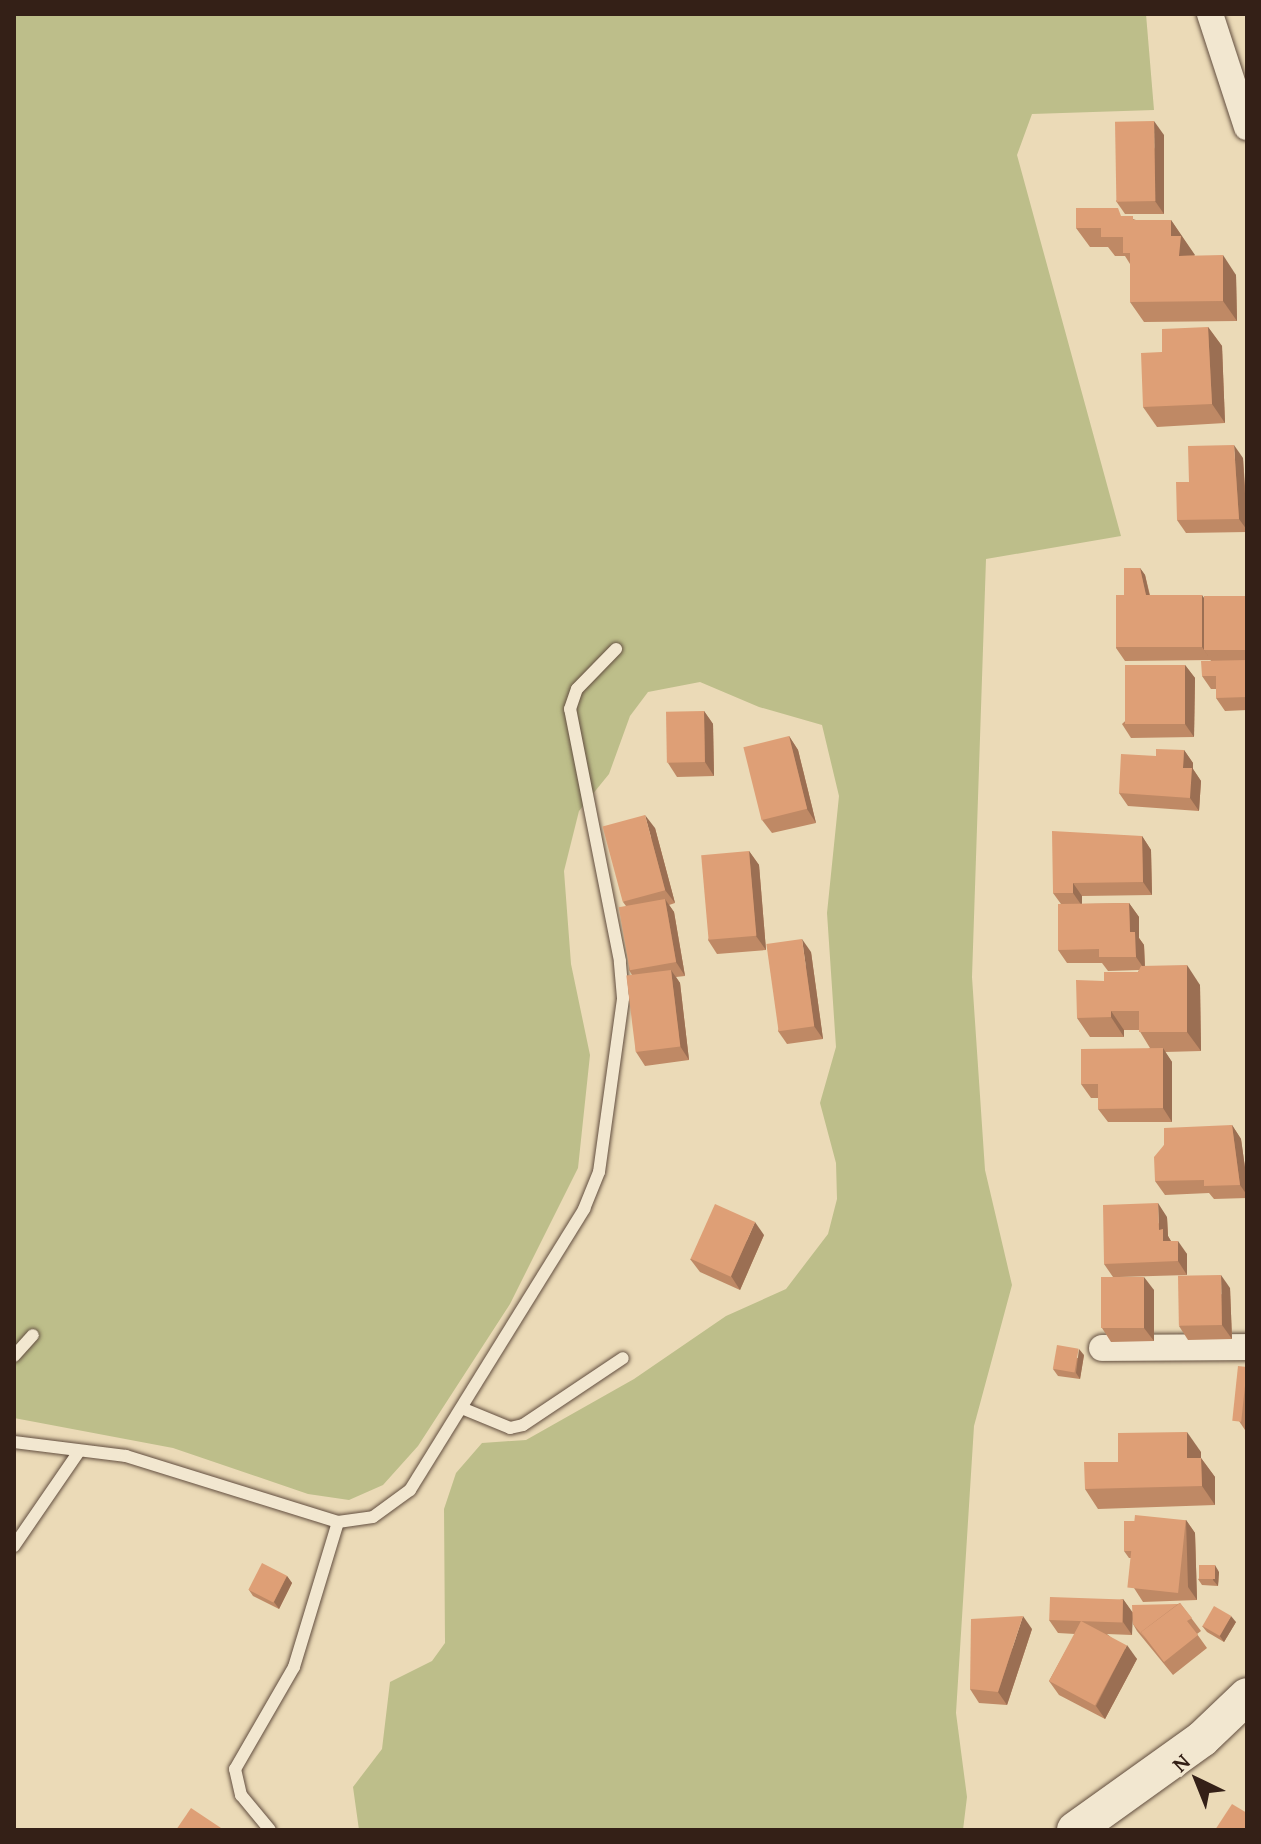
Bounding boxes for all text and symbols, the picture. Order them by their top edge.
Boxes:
north arrow [1157,1740,1237,1820]
text: N [1164,1746,1197,1779]

